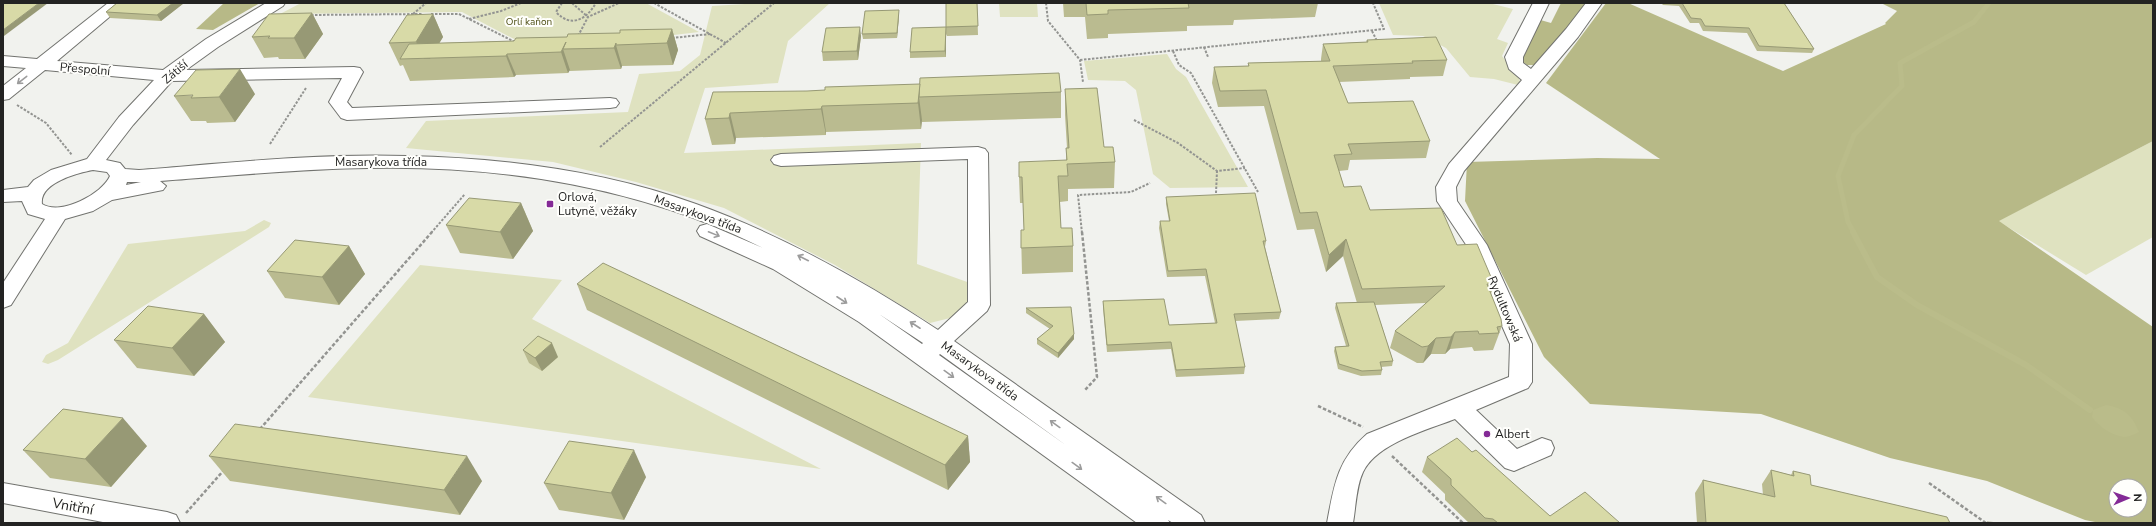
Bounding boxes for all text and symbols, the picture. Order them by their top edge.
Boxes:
park label: Orlí kaňon [506,15,552,29]
street label: Zátiší [159,56,192,87]
street label: Přespolní [59,59,112,79]
one-way arrow [17,76,28,84]
street label: Masarykova třída [335,154,427,170]
place label: Orlová, Lutyně, věžáky [558,189,638,219]
street label: Masarykova třída [652,191,744,237]
marker: Orlová, Lutyně, věžáky [545,199,555,209]
one-way arrow [708,231,720,238]
one-way arrow [797,254,809,262]
street label: Rydultowská [1484,274,1526,344]
one-way arrow [836,296,847,304]
one-way arrow [909,321,921,329]
street label: Masarykova třída [938,337,1022,405]
one-way arrow [943,370,954,378]
one-way arrow [1050,420,1061,428]
place label: Albert [1495,426,1530,442]
marker: Albert [1482,429,1492,439]
one-way arrow [1072,462,1083,471]
north arrow [2108,478,2148,518]
street label: Vnitřní [50,493,96,520]
text: N [2130,493,2145,502]
one-way arrow [1155,496,1166,504]

